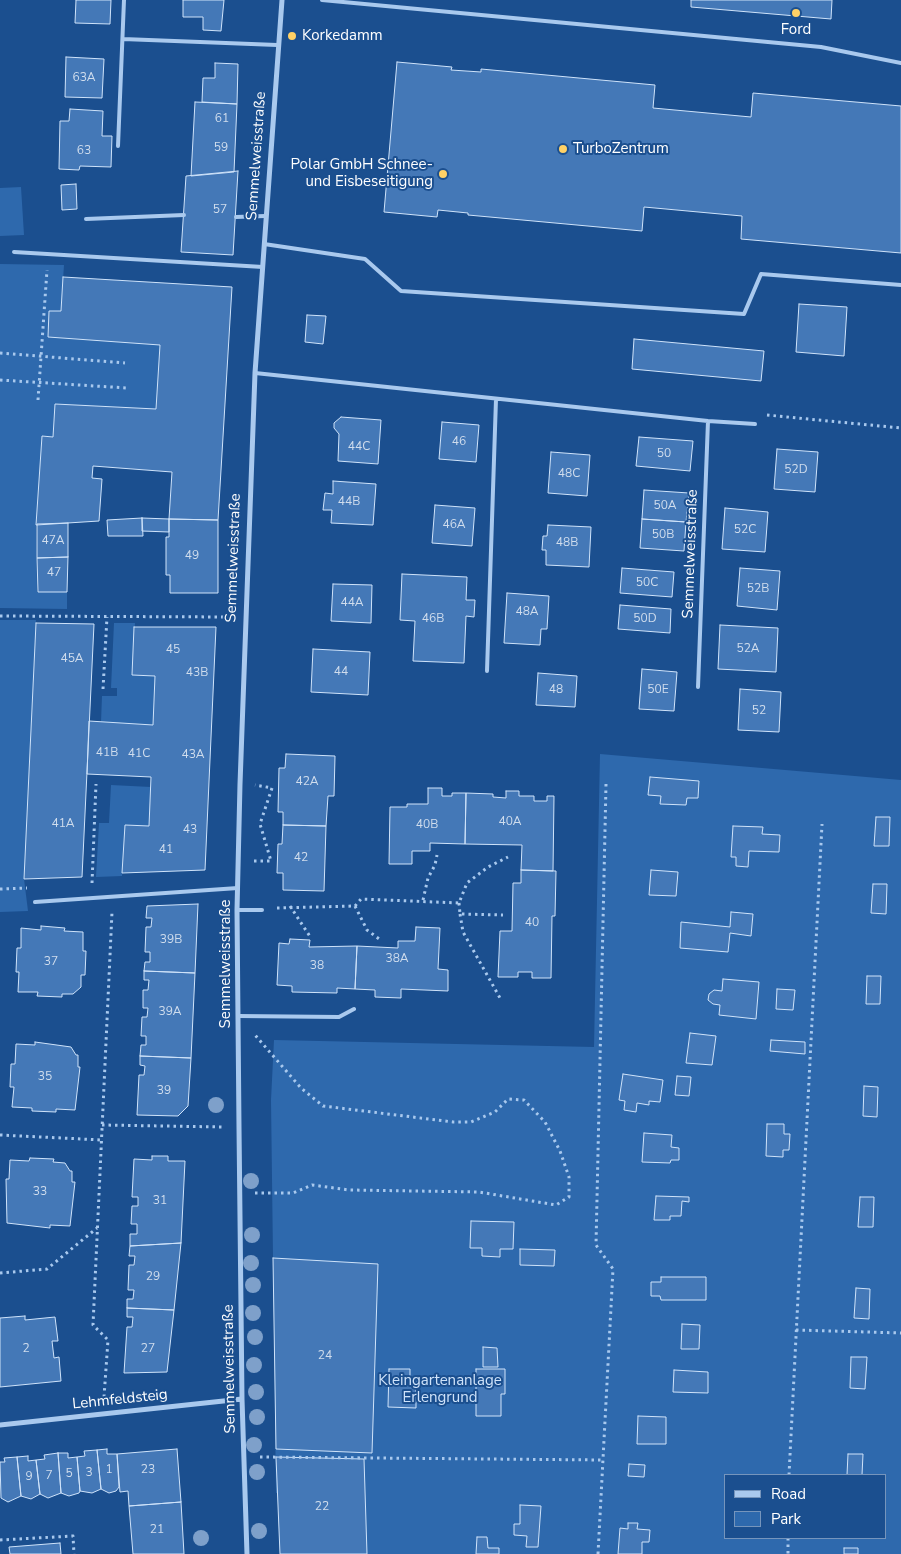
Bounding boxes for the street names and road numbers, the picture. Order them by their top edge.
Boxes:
street label: Semmelweisstraße [244,91,270,221]
street label: Semmelweisstraße [680,489,702,619]
street label: Semmelweisstraße [223,493,245,623]
street label: Semmelweisstraße [217,899,235,1029]
street label: Semmelweisstraße [220,1304,240,1434]
street label: Lehmfeldsteig [71,1386,169,1414]

